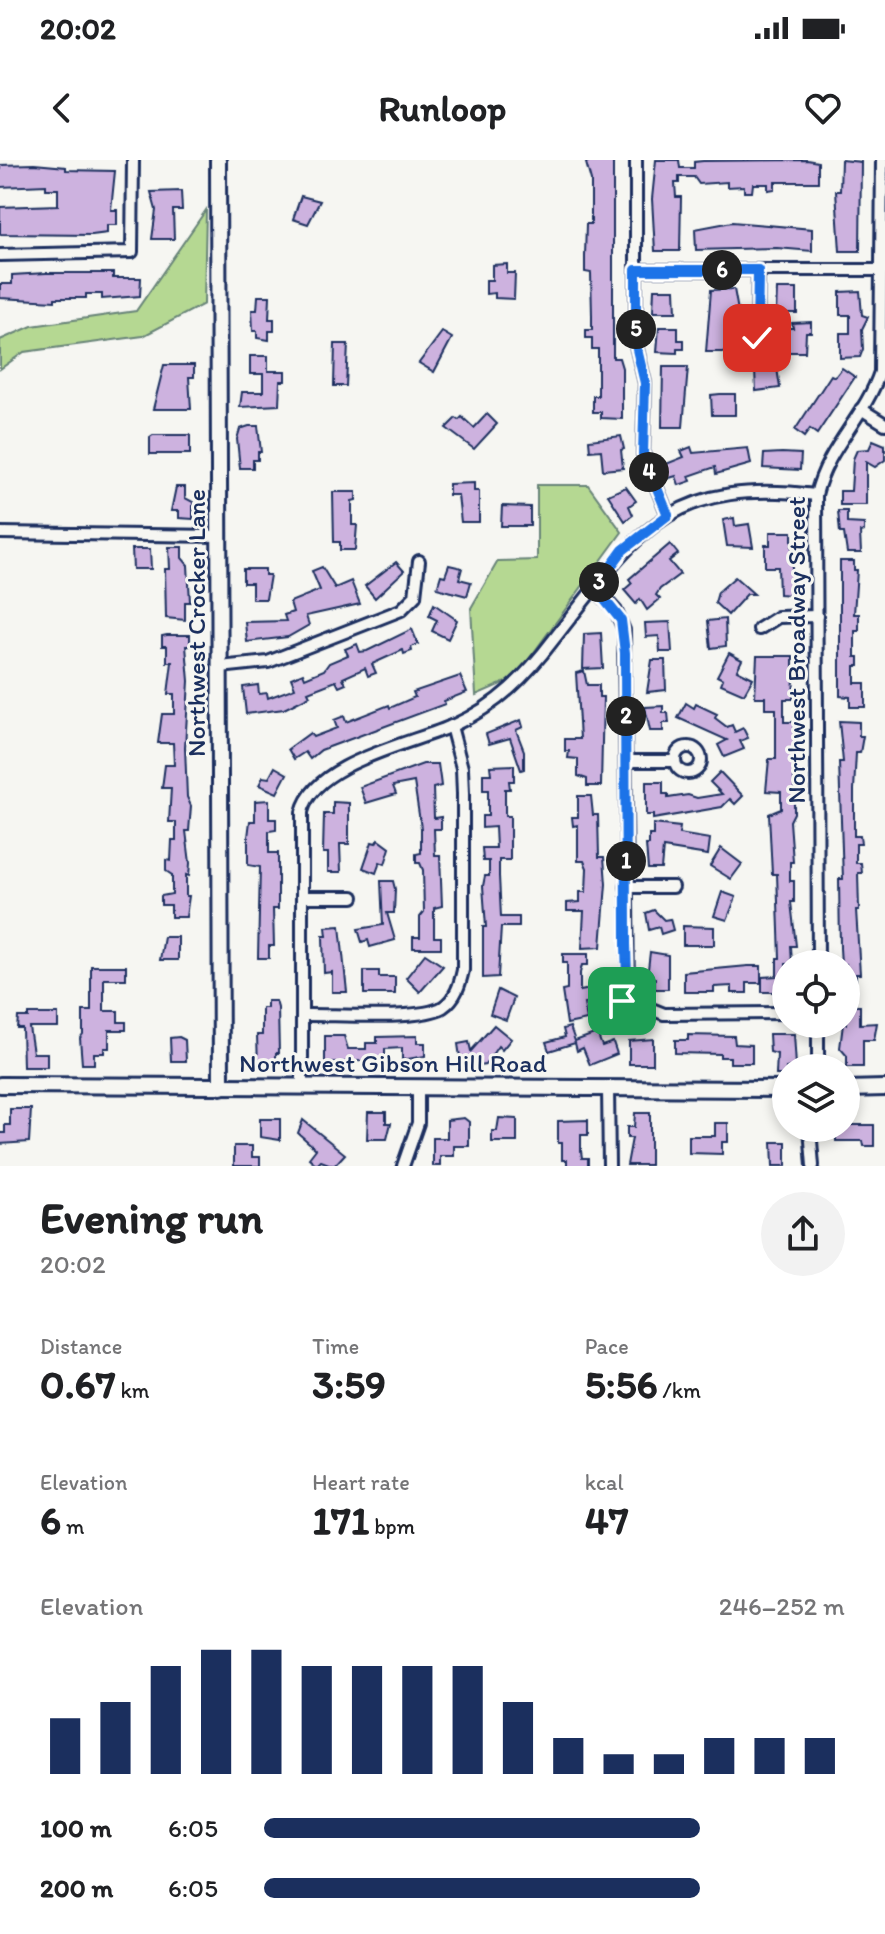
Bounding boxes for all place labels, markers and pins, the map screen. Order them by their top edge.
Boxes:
pin: 6 [702,250,742,290]
pin [723,304,791,372]
pin: 5 [616,309,656,349]
pin: 4 [629,452,669,492]
pin: 3 [579,562,619,602]
pin: 2 [606,696,646,736]
pin: 1 [606,841,646,881]
pin [588,967,656,1035]

